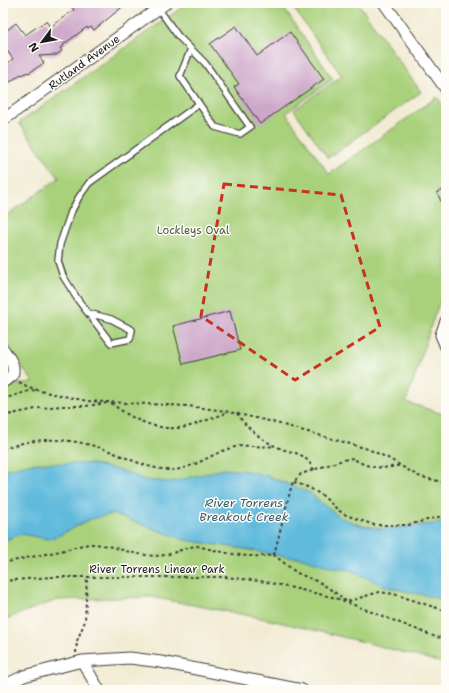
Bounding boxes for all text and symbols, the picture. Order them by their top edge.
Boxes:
north arrow [22,22,62,62]
street label: Rutland Avenue [46,31,123,93]
text: N [25,39,43,55]
park label: Lockleys Oval [157,223,230,238]
water label: River Torrens Breakout Creek [199,495,289,525]
street label: River Torrens Linear Park [89,562,225,577]

